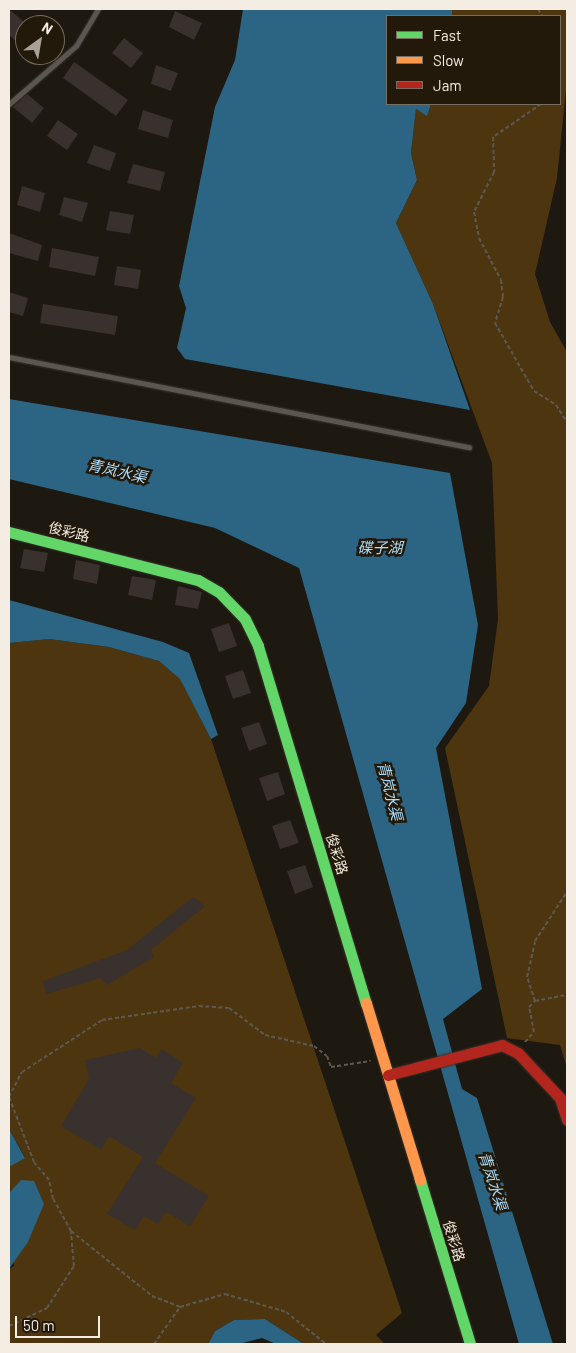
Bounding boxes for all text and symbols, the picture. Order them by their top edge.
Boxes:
north arrow [15,15,65,65]
legend [386,15,561,105]
text: N [39,18,56,37]
text: Fast [433,26,461,44]
text: Slow [433,51,464,69]
text: Jam [433,76,462,94]
water label: 青岚水渠 [86,455,148,487]
street label: 俊彩路 [47,519,91,545]
water label: 碟子湖 [358,539,402,557]
water label: 青岚水渠 [374,760,406,822]
street label: 俊彩路 [323,831,351,877]
water label: 青岚水渠 [475,1150,511,1212]
street label: 俊彩路 [440,1218,468,1264]
scale bar [18,1306,102,1338]
text: 50 m [23,1316,55,1334]

